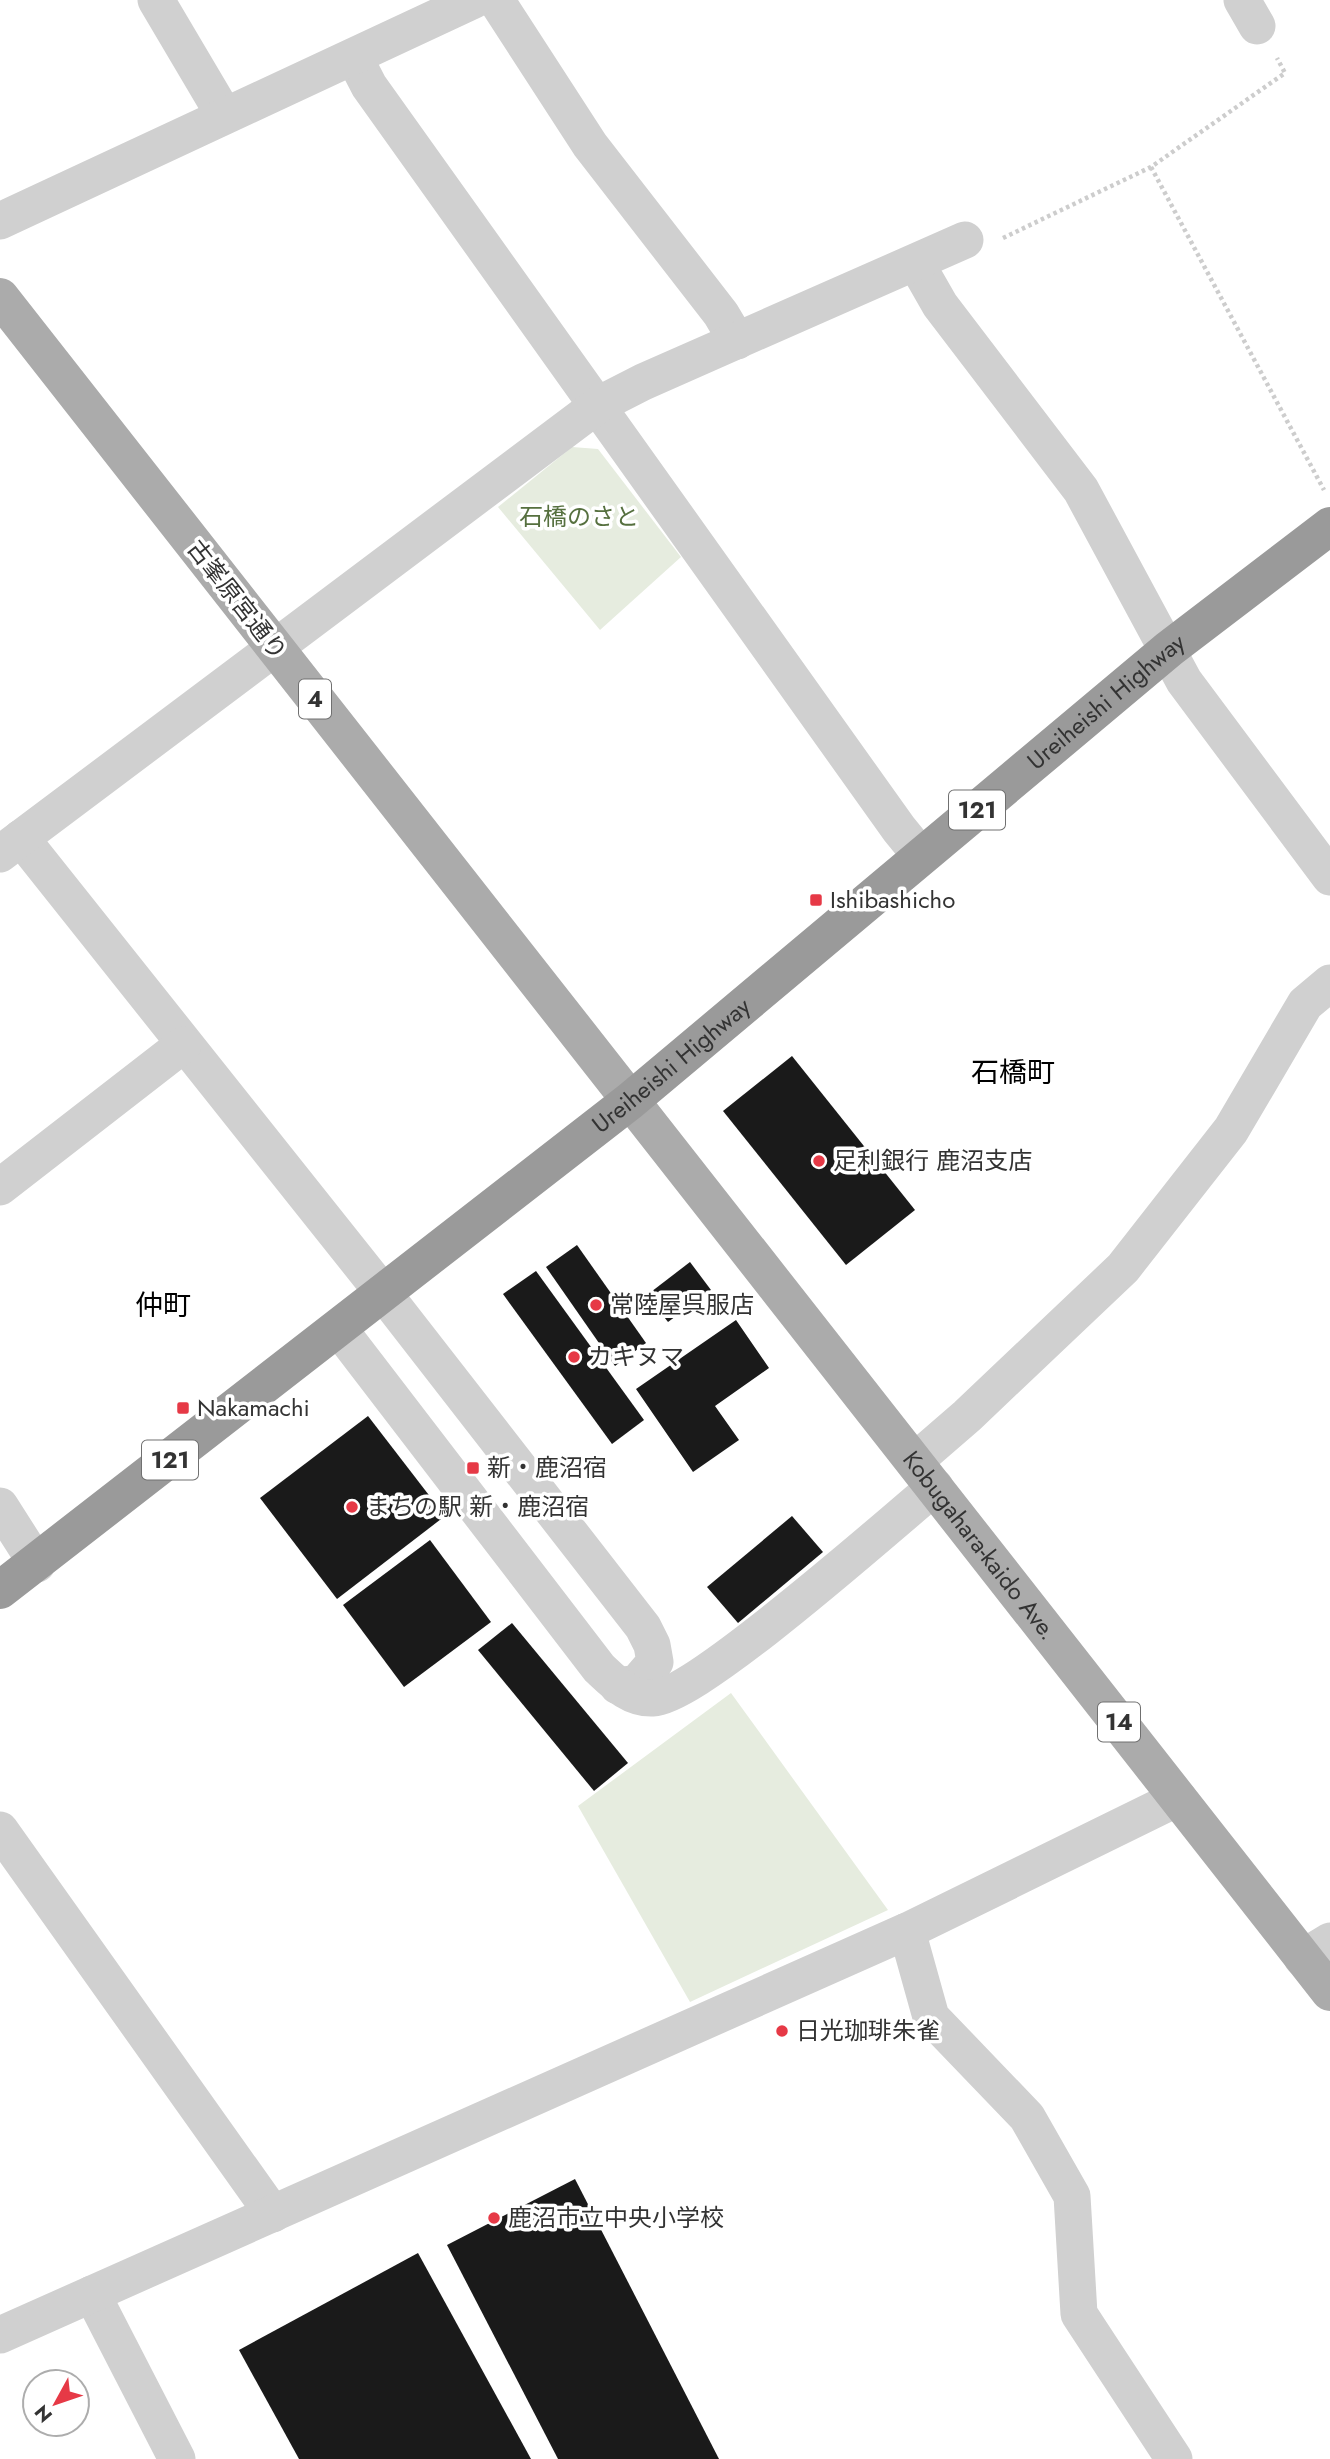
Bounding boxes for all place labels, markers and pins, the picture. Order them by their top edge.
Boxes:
place label: Ishibashicho [830,882,955,917]
marker: Ishibashicho [808,892,824,908]
place label: 足利銀行 鹿沼支店 [833,1143,1032,1178]
marker: 足利銀行 鹿沼支店 [811,1153,827,1169]
place label: 常陸屋呉服店 [610,1287,754,1322]
marker: 常陸屋呉服店 [588,1297,604,1313]
place label: カキヌマ [588,1339,684,1374]
marker: カキヌマ [566,1349,582,1365]
place label: Nakamachi [197,1390,310,1425]
marker: Nakamachi [175,1400,191,1416]
place label: 新・鹿沼宿 [487,1450,607,1485]
marker: 新・鹿沼宿 [465,1460,481,1476]
place label: まちの駅 新・鹿沼宿 [366,1489,589,1524]
marker: まちの駅 新・鹿沼宿 [344,1499,360,1515]
place label: 日光珈琲朱雀 [796,2013,940,2048]
marker: 日光珈琲朱雀 [774,2023,790,2039]
place label: 鹿沼市立中央小学校 [508,2200,724,2235]
marker: 鹿沼市立中央小学校 [486,2210,502,2226]

